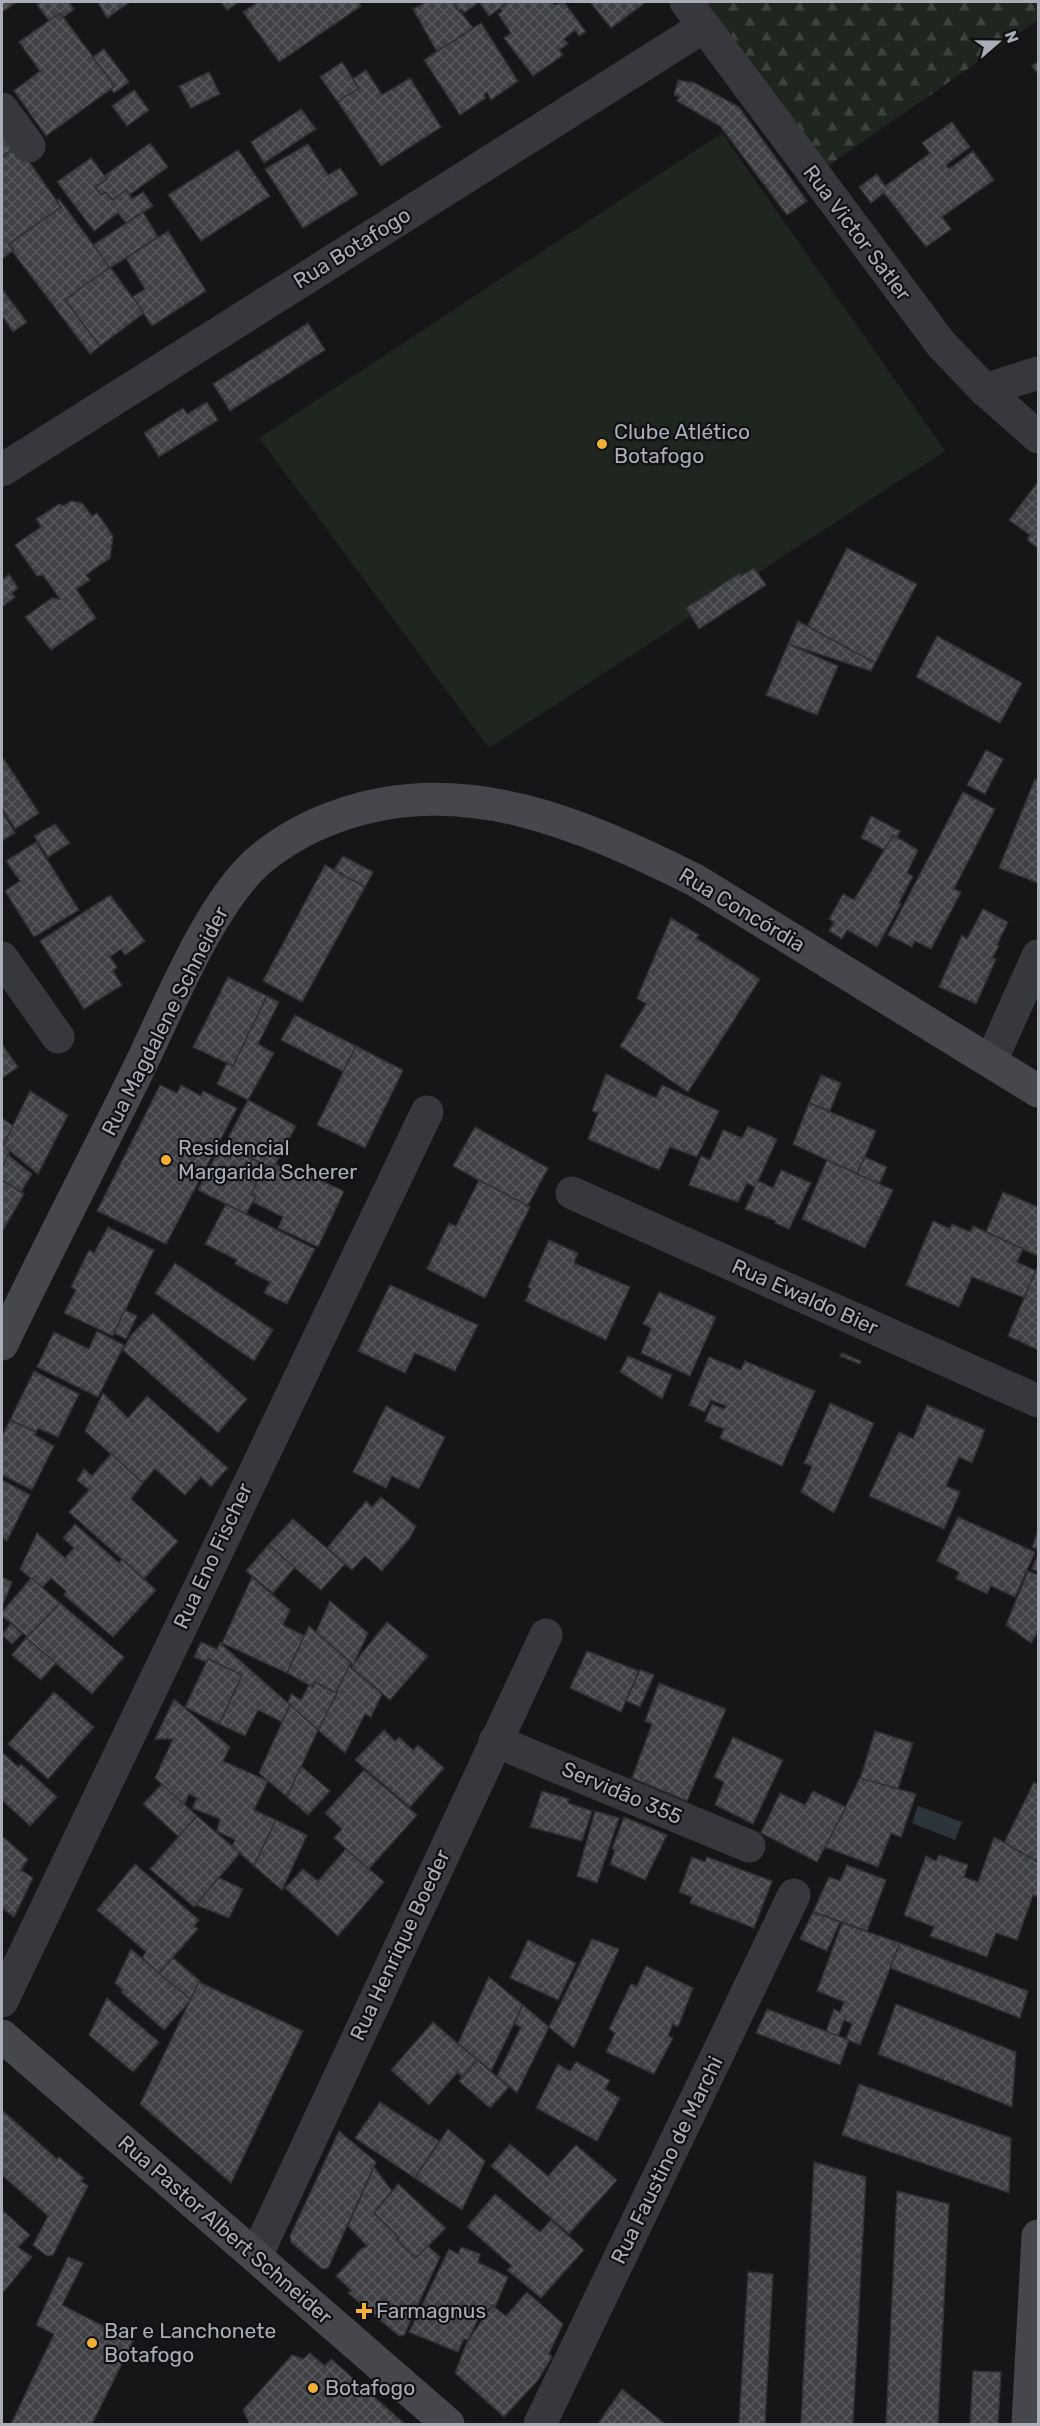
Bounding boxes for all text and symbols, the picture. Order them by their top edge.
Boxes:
north arrow [968,12,1028,72]
text: N [1001,28,1023,46]
street label: Rua Victor Satler [798,160,917,305]
street label: Rua Botafogo [289,202,415,294]
place label: Clube Atlético Botafogo [614,419,750,468]
marker: Clube Atlético Botafogo [595,437,609,451]
street label: Rua Concórdia [675,862,810,957]
street label: Rua Magdalene Schneider [96,902,233,1140]
place label: Residencial Margarida Scherer [178,1135,357,1184]
marker: Residencial Margarida Scherer [159,1153,173,1167]
street label: Rua Ewaldo Bier [728,1253,882,1340]
street label: Rua Eno Fischer [168,1479,257,1633]
street label: Servidão 355 [558,1756,686,1829]
street label: Rua Henrique Boeder [344,1845,455,2044]
street label: Rua Faustino de Marchi [605,2052,728,2268]
street label: Rua Pastor Albert Schneider [113,2130,337,2329]
place label: Farmagnus [376,2298,486,2323]
marker: Farmagnus [357,2304,371,2318]
place label: Bar e Lanchonete Botafogo [104,2318,276,2367]
marker: Bar e Lanchonete Botafogo [85,2336,99,2350]
place label: Botafogo [325,2375,415,2400]
marker: Botafogo [306,2381,320,2395]

